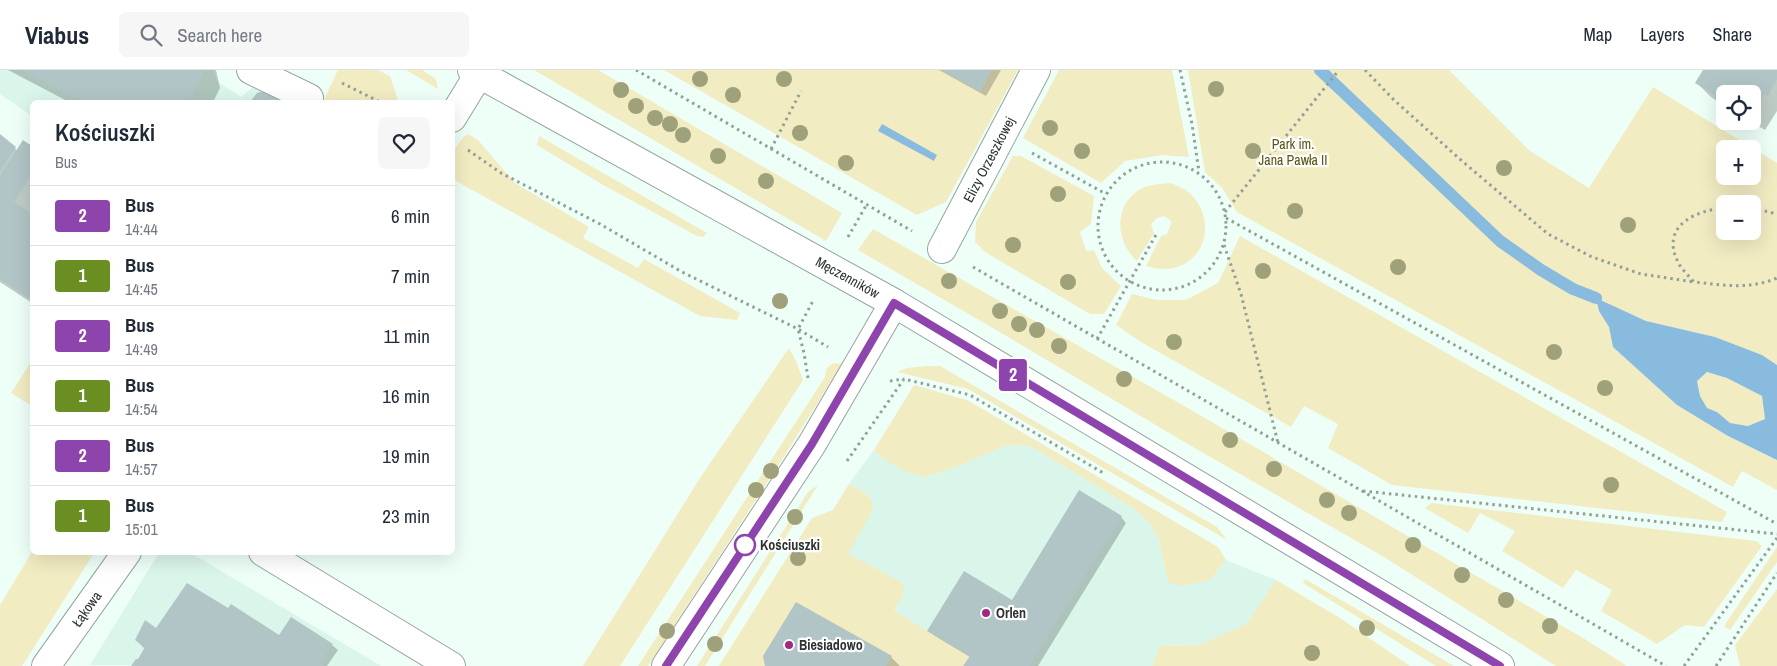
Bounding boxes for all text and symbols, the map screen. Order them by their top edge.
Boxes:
search box [119,12,469,57]
text: Viabus [25,19,89,51]
icon: search [137,21,165,49]
text: Search here [177,22,262,48]
text: Map [1584,22,1612,47]
text: Layers [1640,22,1685,47]
text: Share [1713,22,1752,47]
map controls [1716,85,1761,240]
button: locate [1716,85,1761,130]
street label: Elizy Orzeszkowej [959,114,1019,205]
text: Kościuszki [55,116,155,148]
button: heart [378,117,430,169]
park label: Park im. Jana Pawła II [1259,135,1327,169]
button: + [1716,140,1761,185]
text: Bus [55,151,78,173]
text: Bus [125,192,154,218]
button: − [1716,195,1761,240]
text: 2 [78,203,87,228]
text: 6 min [391,203,430,229]
text: 14:44 [125,218,158,240]
text: Bus [125,252,154,278]
street label: Męczenników [812,252,883,303]
text: 1 [78,263,87,288]
text: 7 min [391,263,430,289]
text: 14:45 [125,278,158,300]
text: Bus [125,312,154,338]
text: 2 [78,323,87,348]
text: 11 min [384,323,430,349]
text: 14:49 [125,338,158,360]
line badge: 2 [997,359,1029,391]
text: 2 [1009,362,1017,387]
text: Bus [125,372,154,398]
text: 1 [78,383,87,408]
text: 16 min [382,383,430,409]
text: 14:54 [125,398,158,420]
text: Bus [125,432,154,458]
text: 2 [78,443,87,468]
text: 19 min [382,443,430,469]
text: 14:57 [125,458,158,480]
text: Bus [125,492,154,518]
text: 1 [78,503,87,528]
text: 23 min [382,503,430,529]
text: 15:01 [125,518,158,540]
marker: Kościuszki [734,534,756,556]
place label: Kościuszki [760,536,820,554]
street label: Łąkowa [68,587,106,630]
place label: Orlen [996,604,1026,622]
marker: Orlen [980,607,992,619]
place label: Biesiadowo [799,636,863,654]
marker: Biesiadowo [783,639,795,651]

